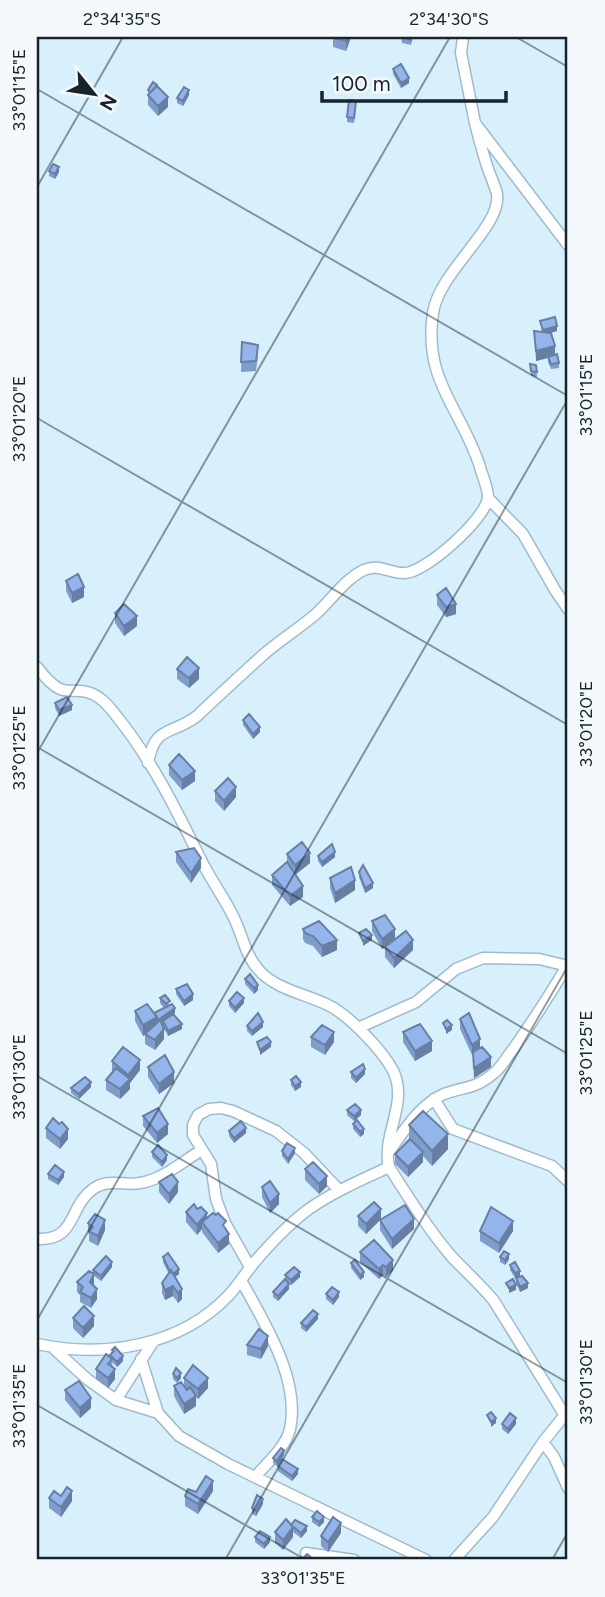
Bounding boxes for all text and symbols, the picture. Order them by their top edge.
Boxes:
text: 2°34'35"S [83,8,161,30]
text: 2°34'30"S [409,8,489,30]
text: 33°01'15"E [8,49,30,132]
north arrow [60,60,130,130]
scale bar [322,60,505,104]
text: 100 m [332,71,391,96]
text: N [95,90,122,114]
text: 33°01'15"E [575,354,597,437]
text: 33°01'20"E [8,376,30,462]
text: 33°01'20"E [575,681,597,767]
text: 33°01'25"E [8,705,30,791]
text: 33°01'25"E [575,1010,597,1096]
text: 33°01'30"E [8,1034,30,1120]
text: 33°01'30"E [575,1339,597,1425]
text: 33°01'35"E [8,1363,30,1449]
text: 33°01'35"E [260,1567,346,1589]

